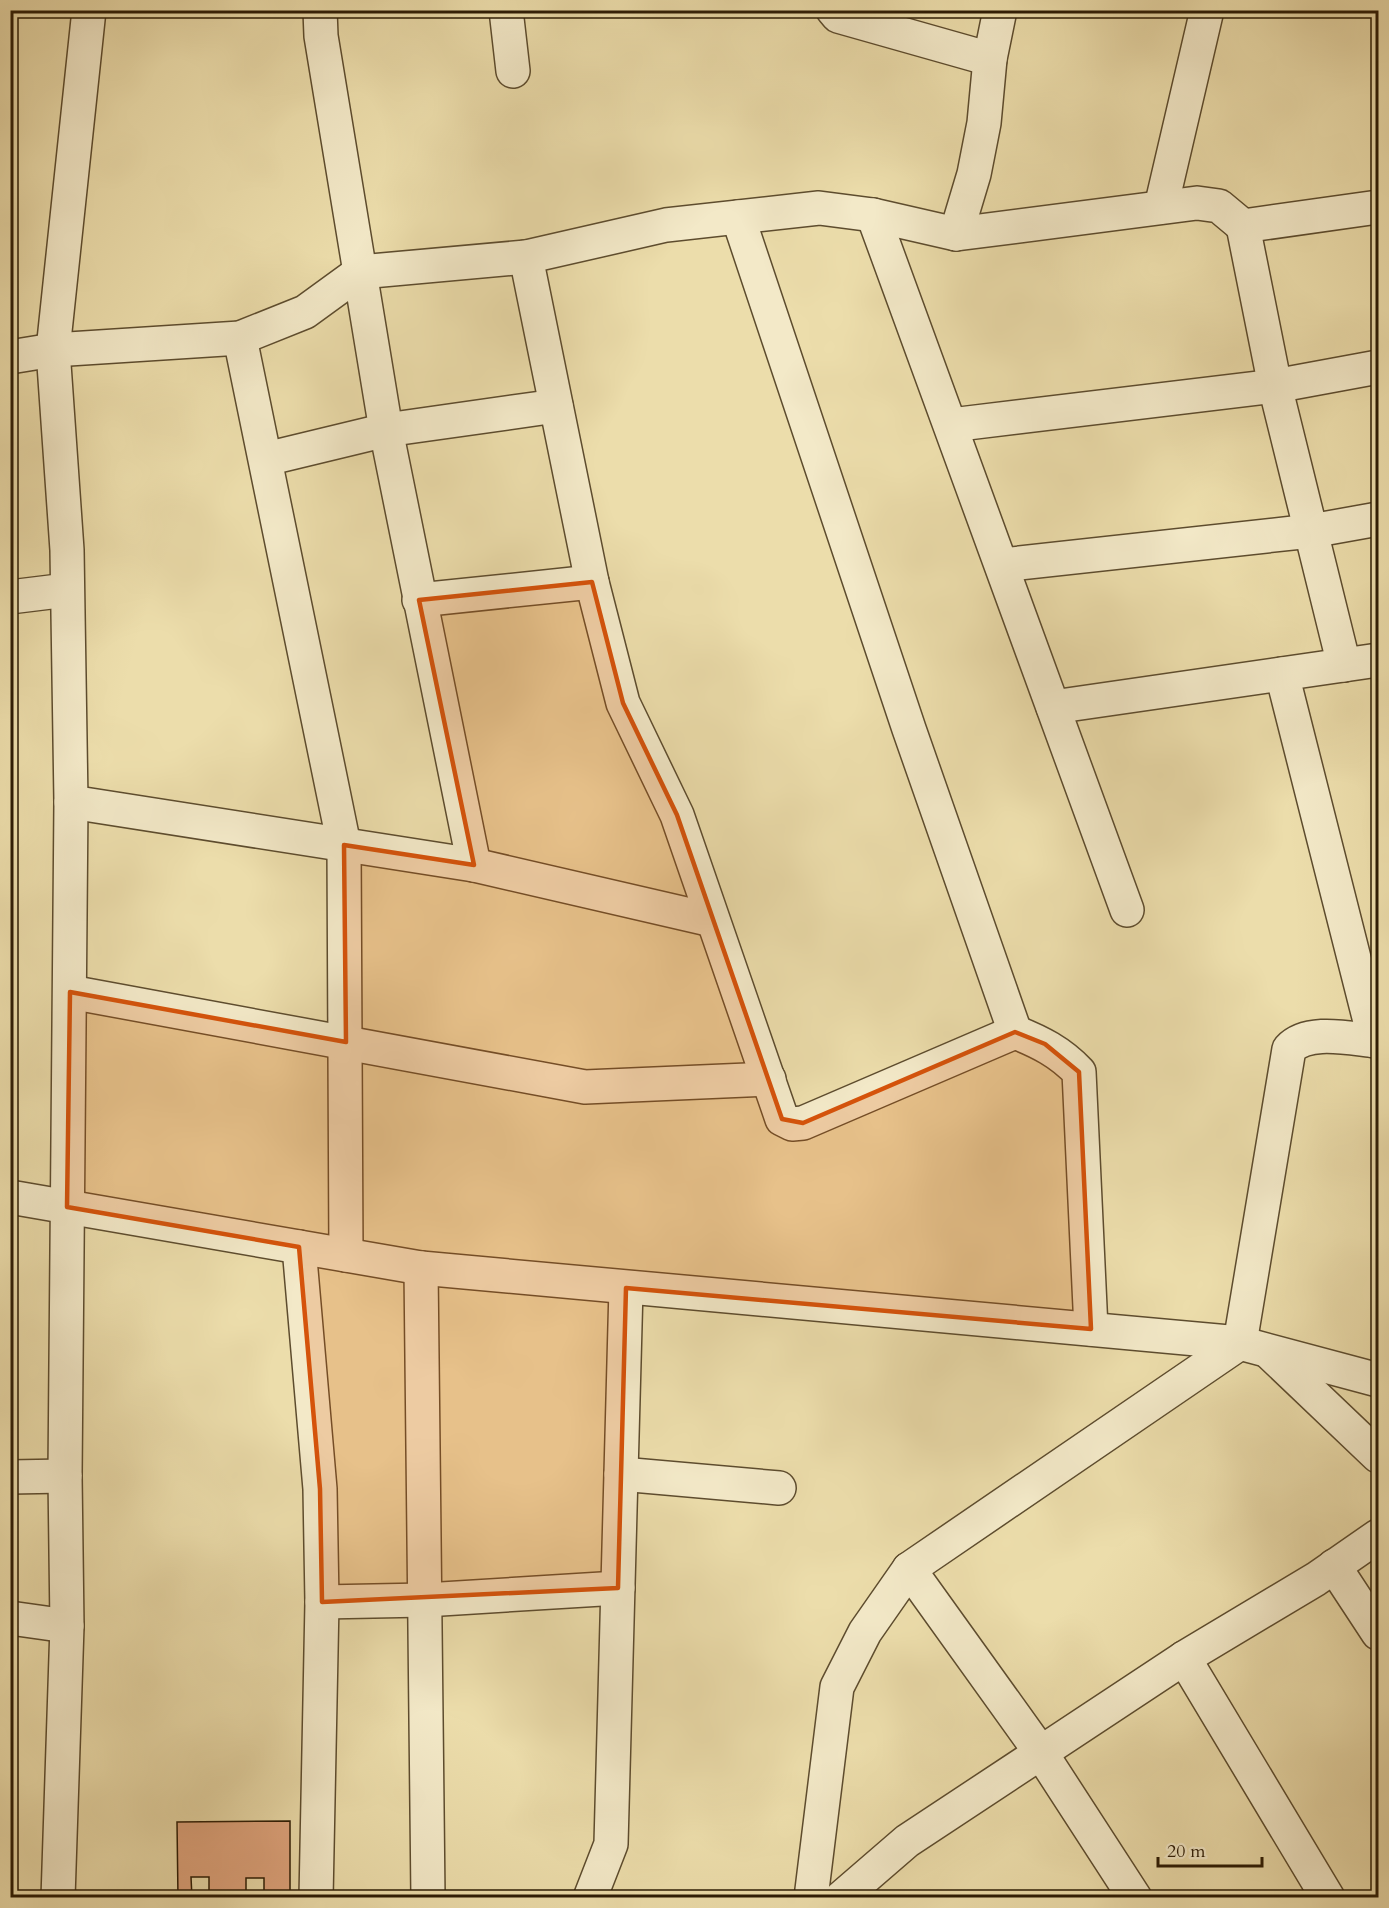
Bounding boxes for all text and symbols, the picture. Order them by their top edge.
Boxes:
scale bar [1158,1830,1262,1868]
text: 20 m [1167,1839,1206,1864]

